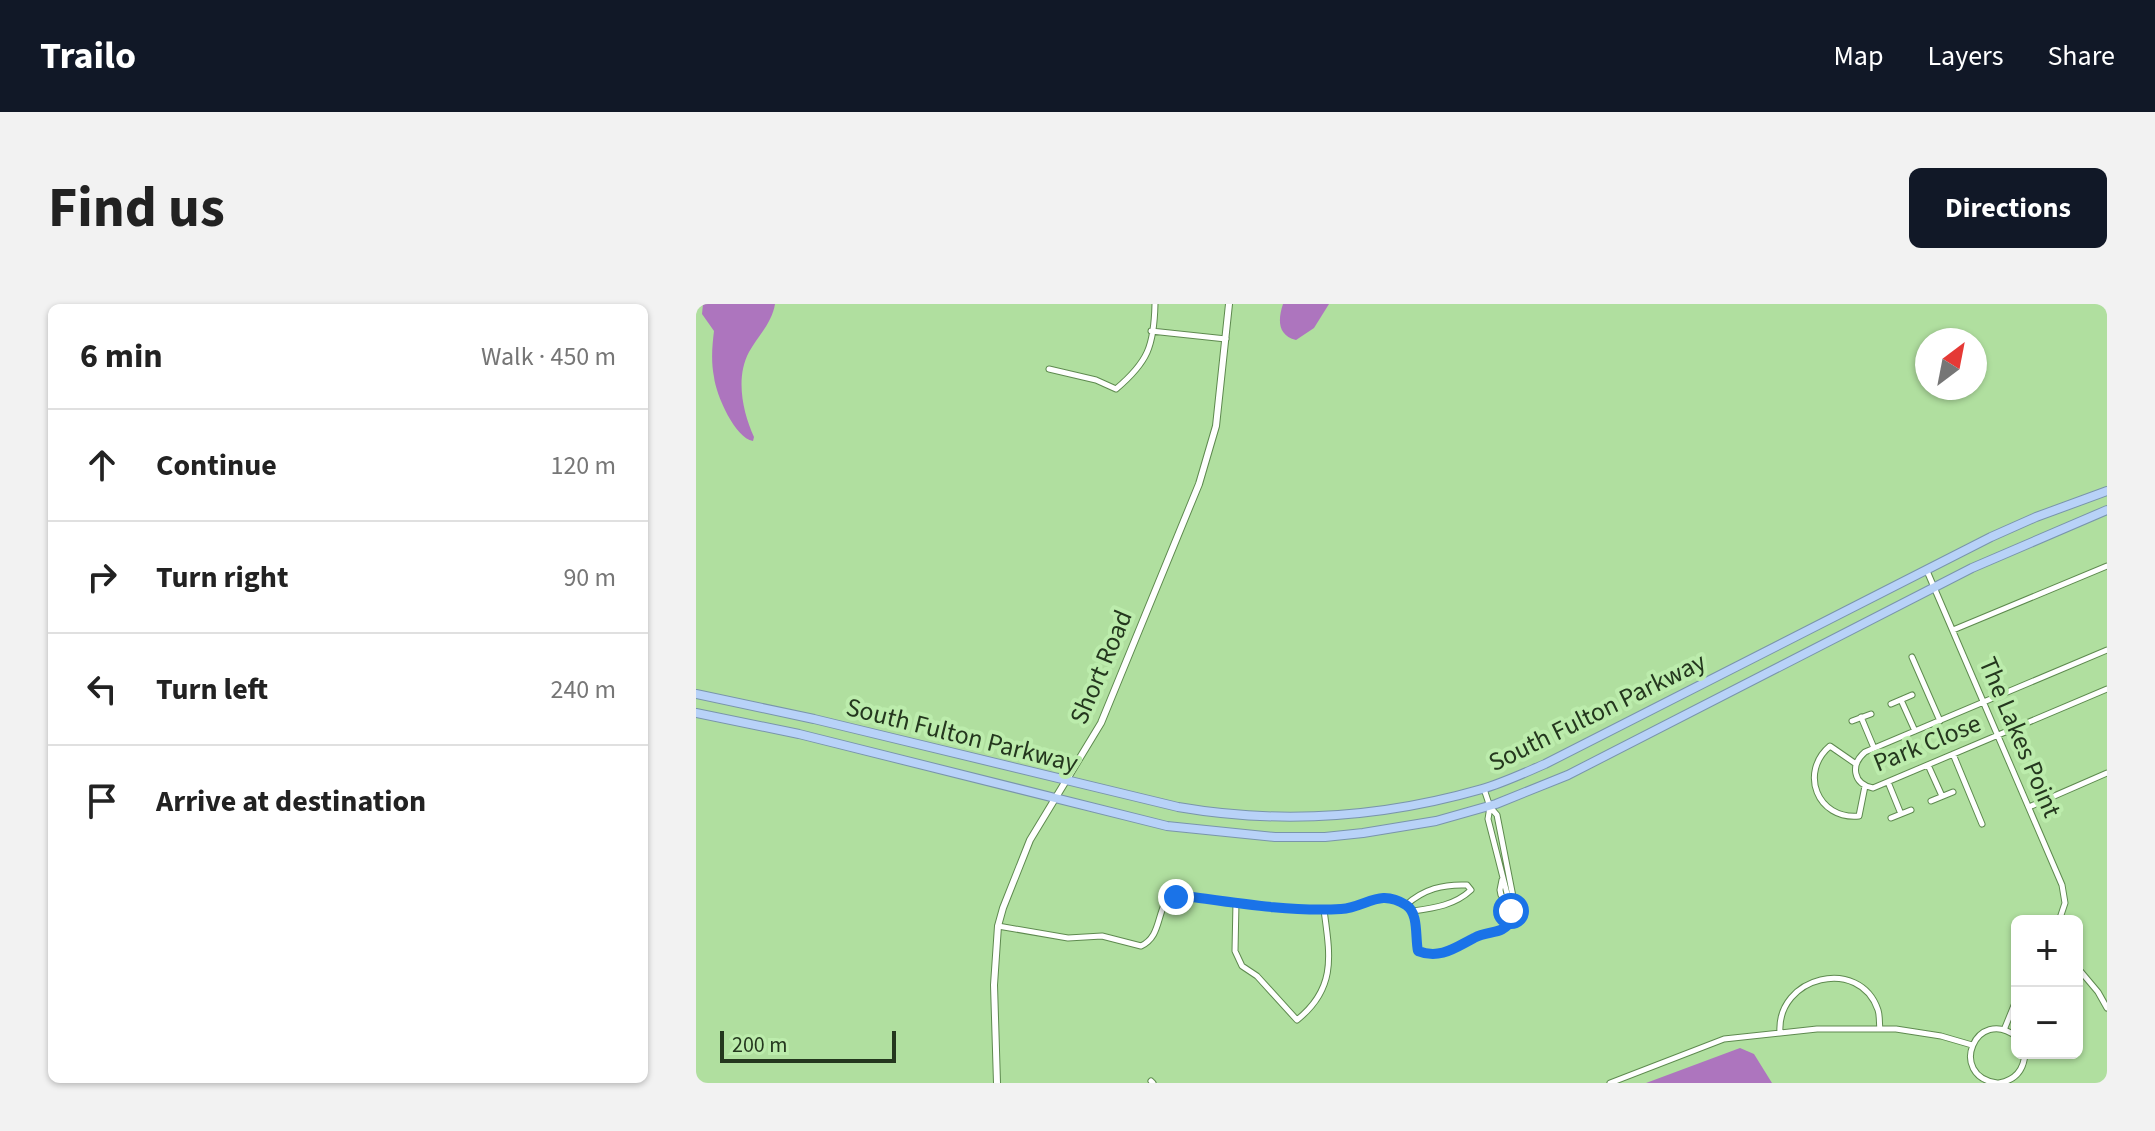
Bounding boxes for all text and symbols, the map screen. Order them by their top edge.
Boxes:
text: Trailo [40,29,136,83]
text: Map [1833,36,1883,76]
text: Layers [1927,36,2003,76]
text: Share [2047,36,2115,76]
button: Directions [1909,168,2107,248]
text: Find us [48,169,225,248]
north arrow [1915,328,1987,400]
text: 6 min [80,332,163,381]
text: Walk · 450 m [481,338,616,375]
icon: ahead [80,443,124,487]
text: Continue [156,444,277,487]
text: 120 m [550,447,616,484]
icon: right [80,555,124,599]
text: Turn right [156,556,288,599]
text: 90 m [563,559,616,596]
street label: Short Road [1060,604,1142,730]
street label: South Fulton Parkway [1482,643,1712,781]
street label: The Lakes Point [1970,651,2070,823]
icon: left [80,667,124,711]
text: Turn left [156,668,268,711]
text: 240 m [550,671,616,708]
street label: South Fulton Parkway [842,688,1082,782]
street label: Park Close [1868,705,1986,781]
icon: arrive [80,779,124,823]
text: Arrive at destination [156,780,426,823]
route end [1158,879,1194,915]
route start [1493,893,1529,929]
map controls [2011,915,2083,1059]
button: + [2011,915,2083,987]
button: − [2011,987,2083,1059]
scale bar [720,1027,896,1063]
text: 200 m [732,1029,787,1061]

